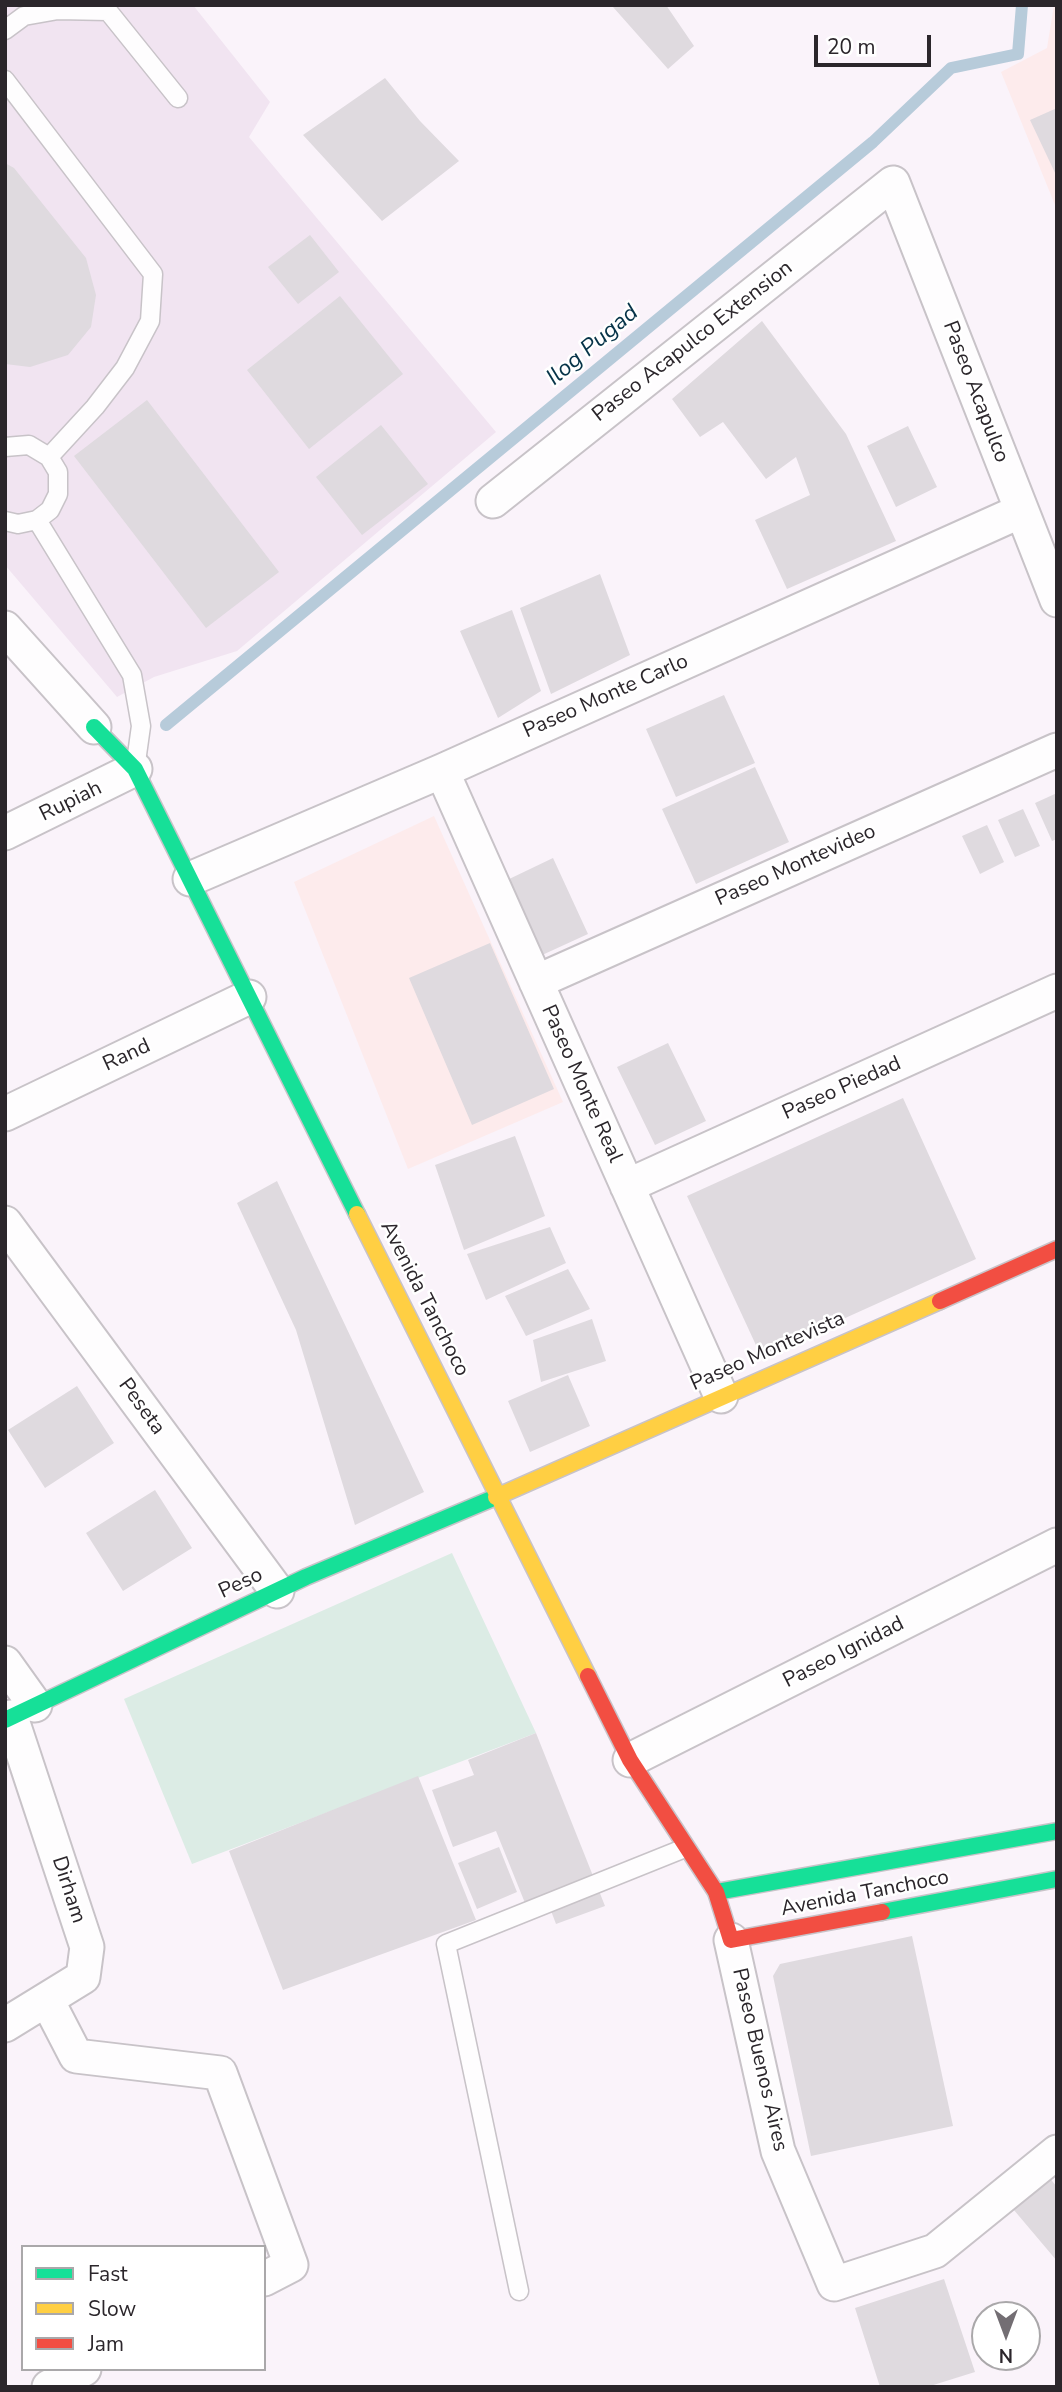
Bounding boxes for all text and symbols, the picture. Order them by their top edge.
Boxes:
scale bar [817,21,934,65]
text: 20 m [827,33,876,61]
street label: Paseo Acapulco Extension [588,256,798,428]
water label: Ilog Pugad [542,300,644,392]
street label: Paseo Acapulco [936,318,1014,466]
street label: Paseo Monte Carlo [520,649,692,745]
street label: Rupiah [36,776,106,828]
street label: Paseo Montevideo [712,819,880,913]
street label: Paseo Monte Real [535,1001,627,1167]
street label: Rand [99,1034,155,1078]
street label: Paseo Piedad [779,1052,905,1126]
street label: Avenida Tanchoco [374,1217,474,1381]
street label: Paseo Montevista [687,1307,849,1397]
street label: Peseta [112,1374,170,1440]
street label: Peso [215,1563,267,1605]
street label: Paseo Ignidad [779,1612,909,1694]
street label: Dirham [45,1853,91,1927]
street label: Avenida Tanchoco [779,1865,951,1923]
street label: Paseo Buenos Aires [726,1966,792,2154]
legend [21,2245,266,2371]
text: Fast [88,2260,128,2288]
text: Slow [88,2295,136,2323]
north arrow [971,2301,1041,2371]
text: Jam [88,2330,124,2358]
text: N [999,2342,1013,2368]

